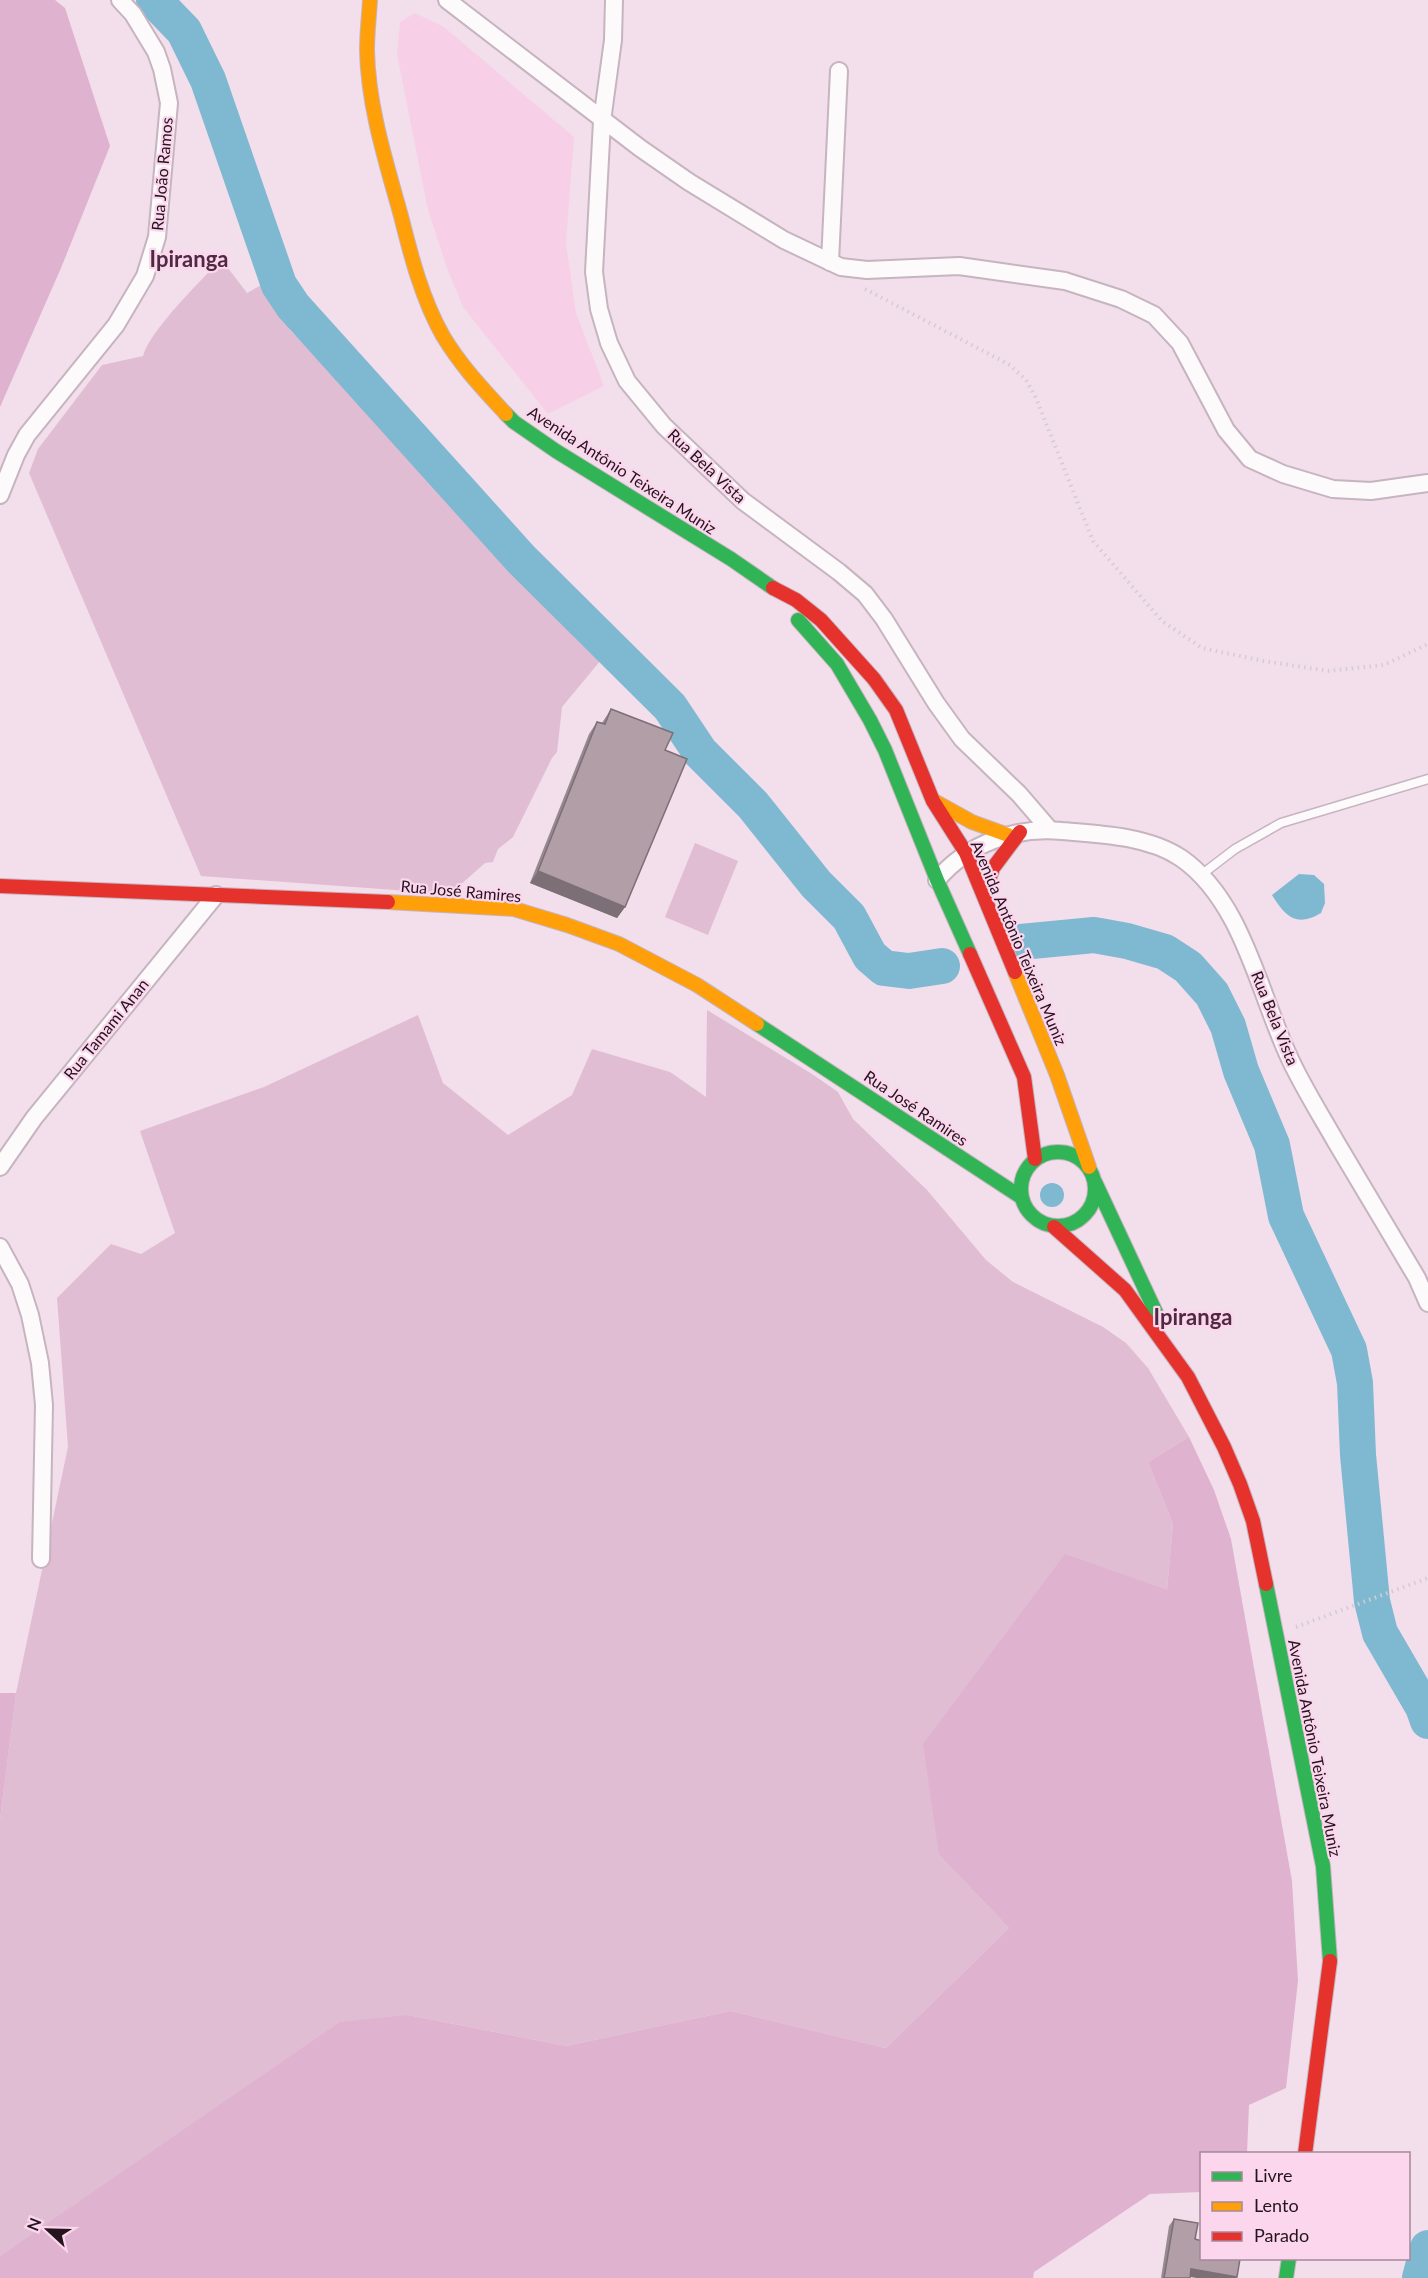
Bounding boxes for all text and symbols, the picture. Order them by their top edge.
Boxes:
street label: Rua João Ramos [147,116,176,232]
district label: Ipiranga [150,245,228,272]
street label: Avenida Antônio Teixeira Muniz [525,401,720,538]
street label: Rua Bela Vista [664,425,750,507]
street label: Avenida Antônio Teixeira Muniz [968,837,1071,1048]
street label: Rua José Ramires [400,876,522,905]
street label: Rua Bela Vista [1248,968,1303,1068]
street label: Rua Tamami Anan [59,975,152,1083]
street label: Rua José Ramires [861,1066,972,1149]
district label: Ipiranga [1154,1303,1232,1330]
street label: Avenida Antônio Teixeira Muniz [1285,1638,1346,1858]
legend [1200,2152,1410,2260]
text: Livre [1254,2164,1293,2186]
text: Lento [1254,2194,1299,2216]
north arrow [18,2200,78,2260]
text: N [23,2215,45,2233]
text: Parado [1254,2224,1309,2246]

